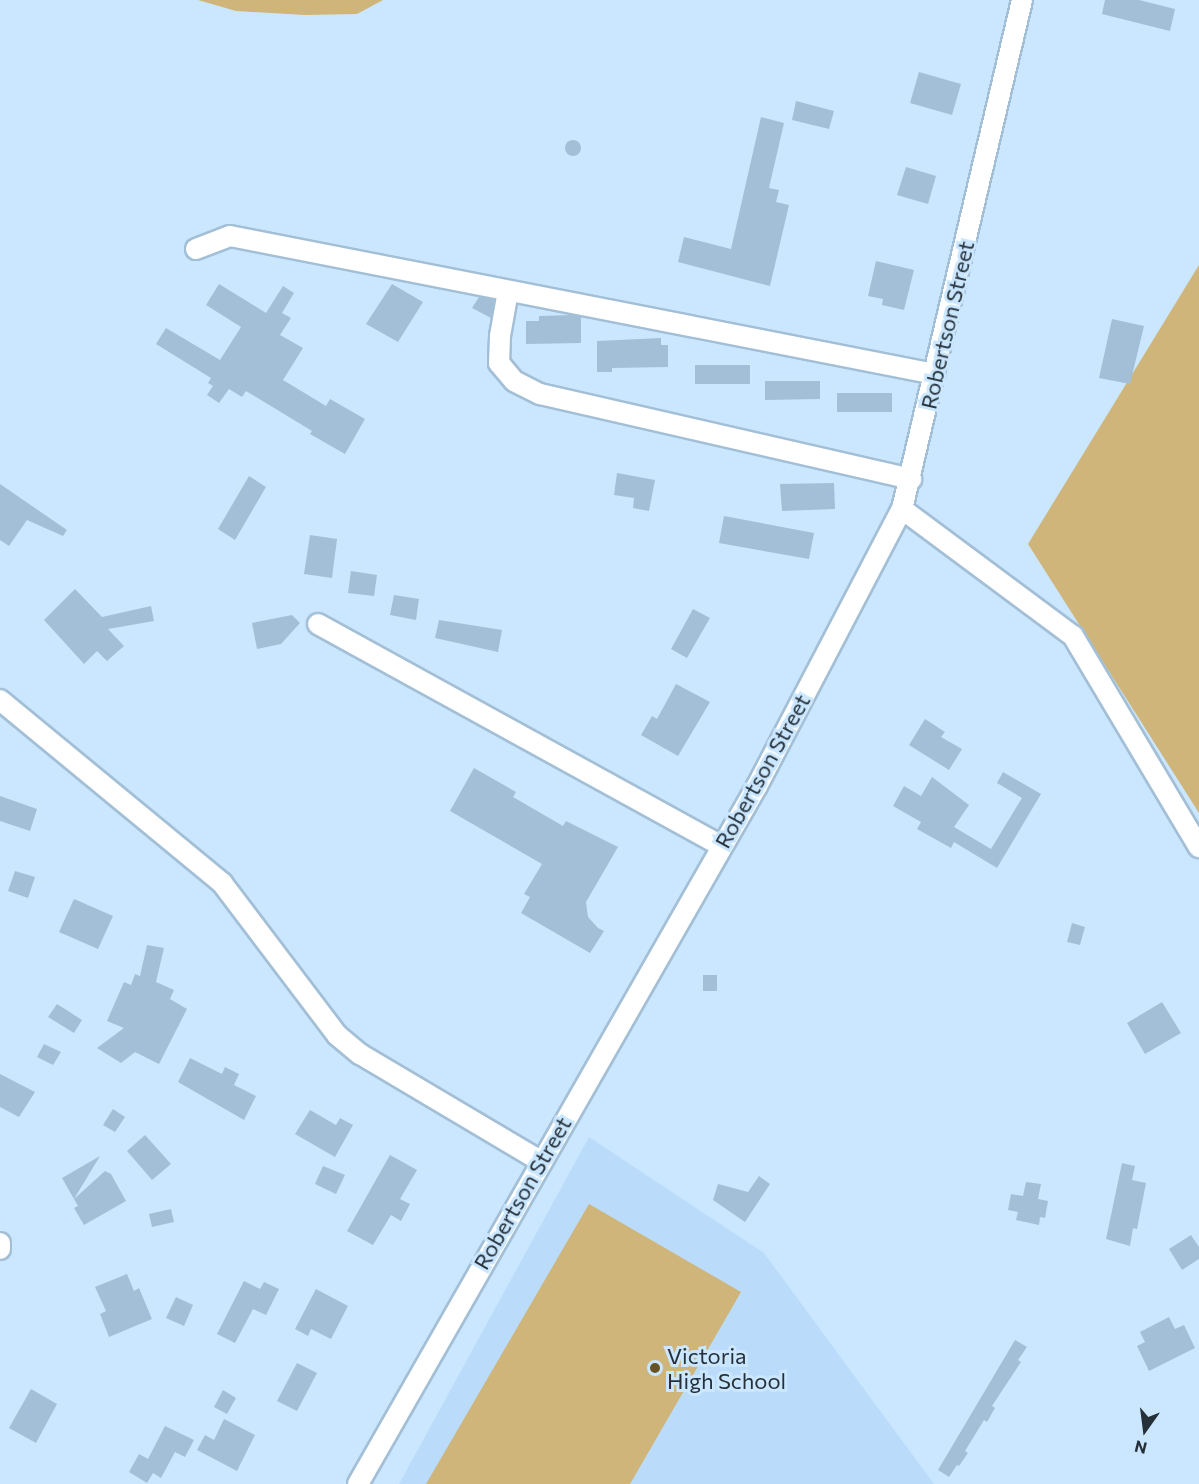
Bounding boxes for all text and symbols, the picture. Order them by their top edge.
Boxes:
street label: Robertson Street [915,238,979,412]
street label: Robertson Street [709,689,815,853]
street label: Robertson Street [468,1112,576,1274]
place label: Victoria High School [667,1342,786,1394]
marker: Victoria High School [648,1361,662,1375]
north arrow [1115,1400,1175,1460]
text: N [1132,1437,1149,1459]

